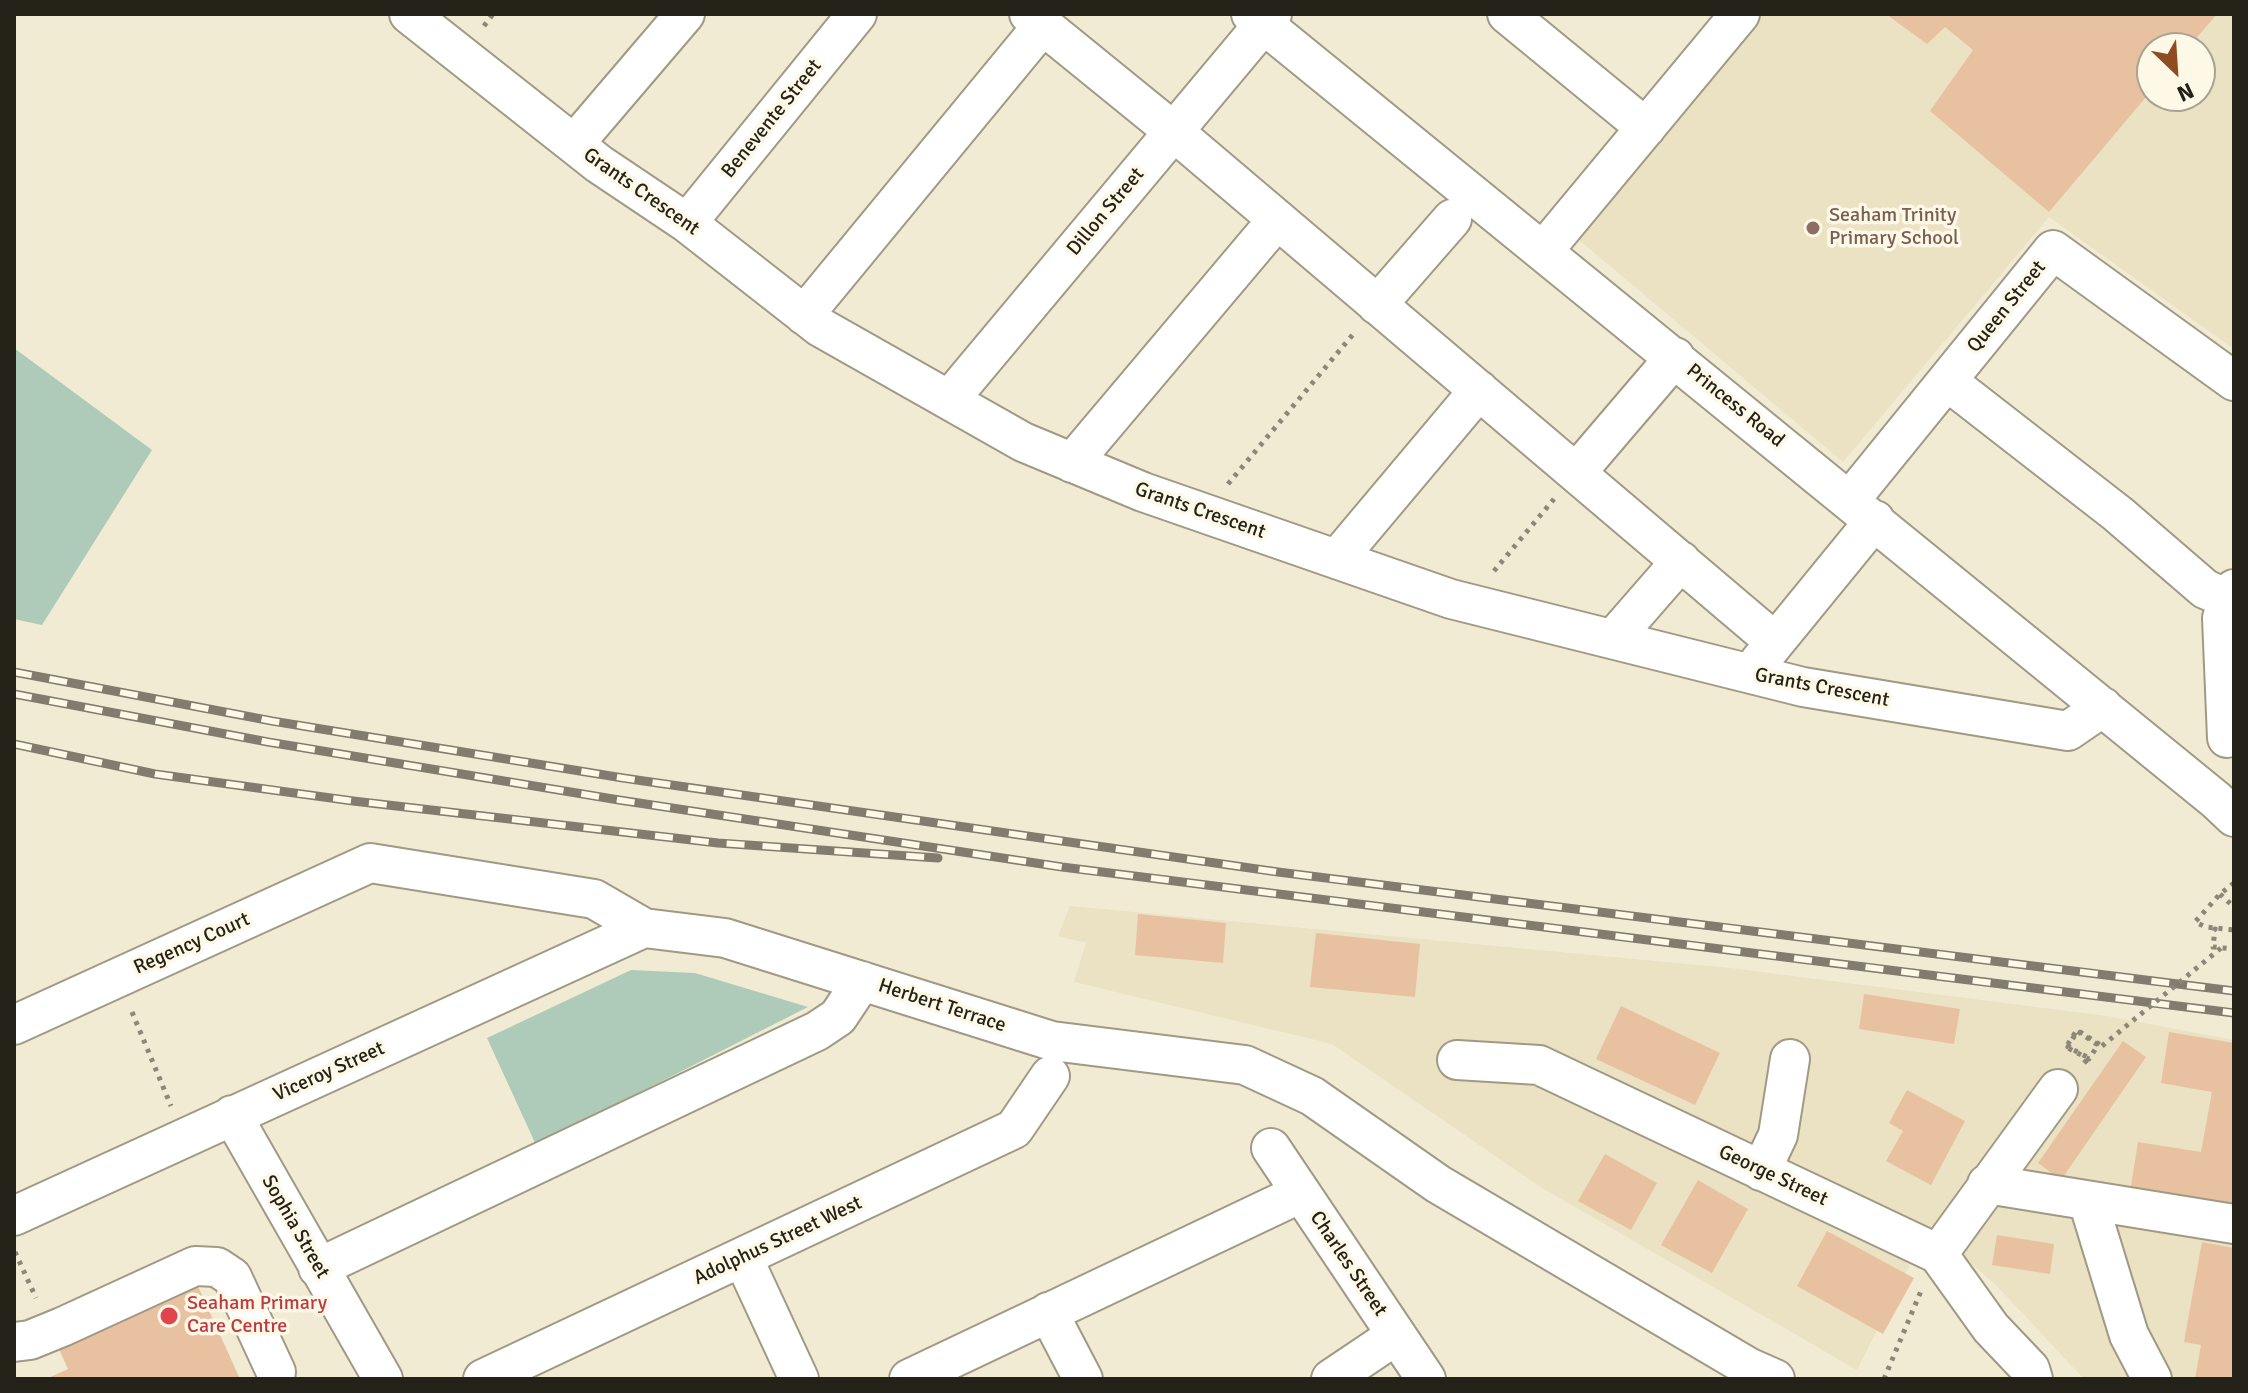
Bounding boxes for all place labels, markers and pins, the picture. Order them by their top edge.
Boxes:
place label: Seaham Trinity Primary School [1829,204,1959,251]
marker: Seaham Trinity Primary School [1804,219,1822,237]
place label: Seaham Primary Care Centre [187,1292,327,1339]
marker: Seaham Primary Care Centre [158,1305,180,1327]

